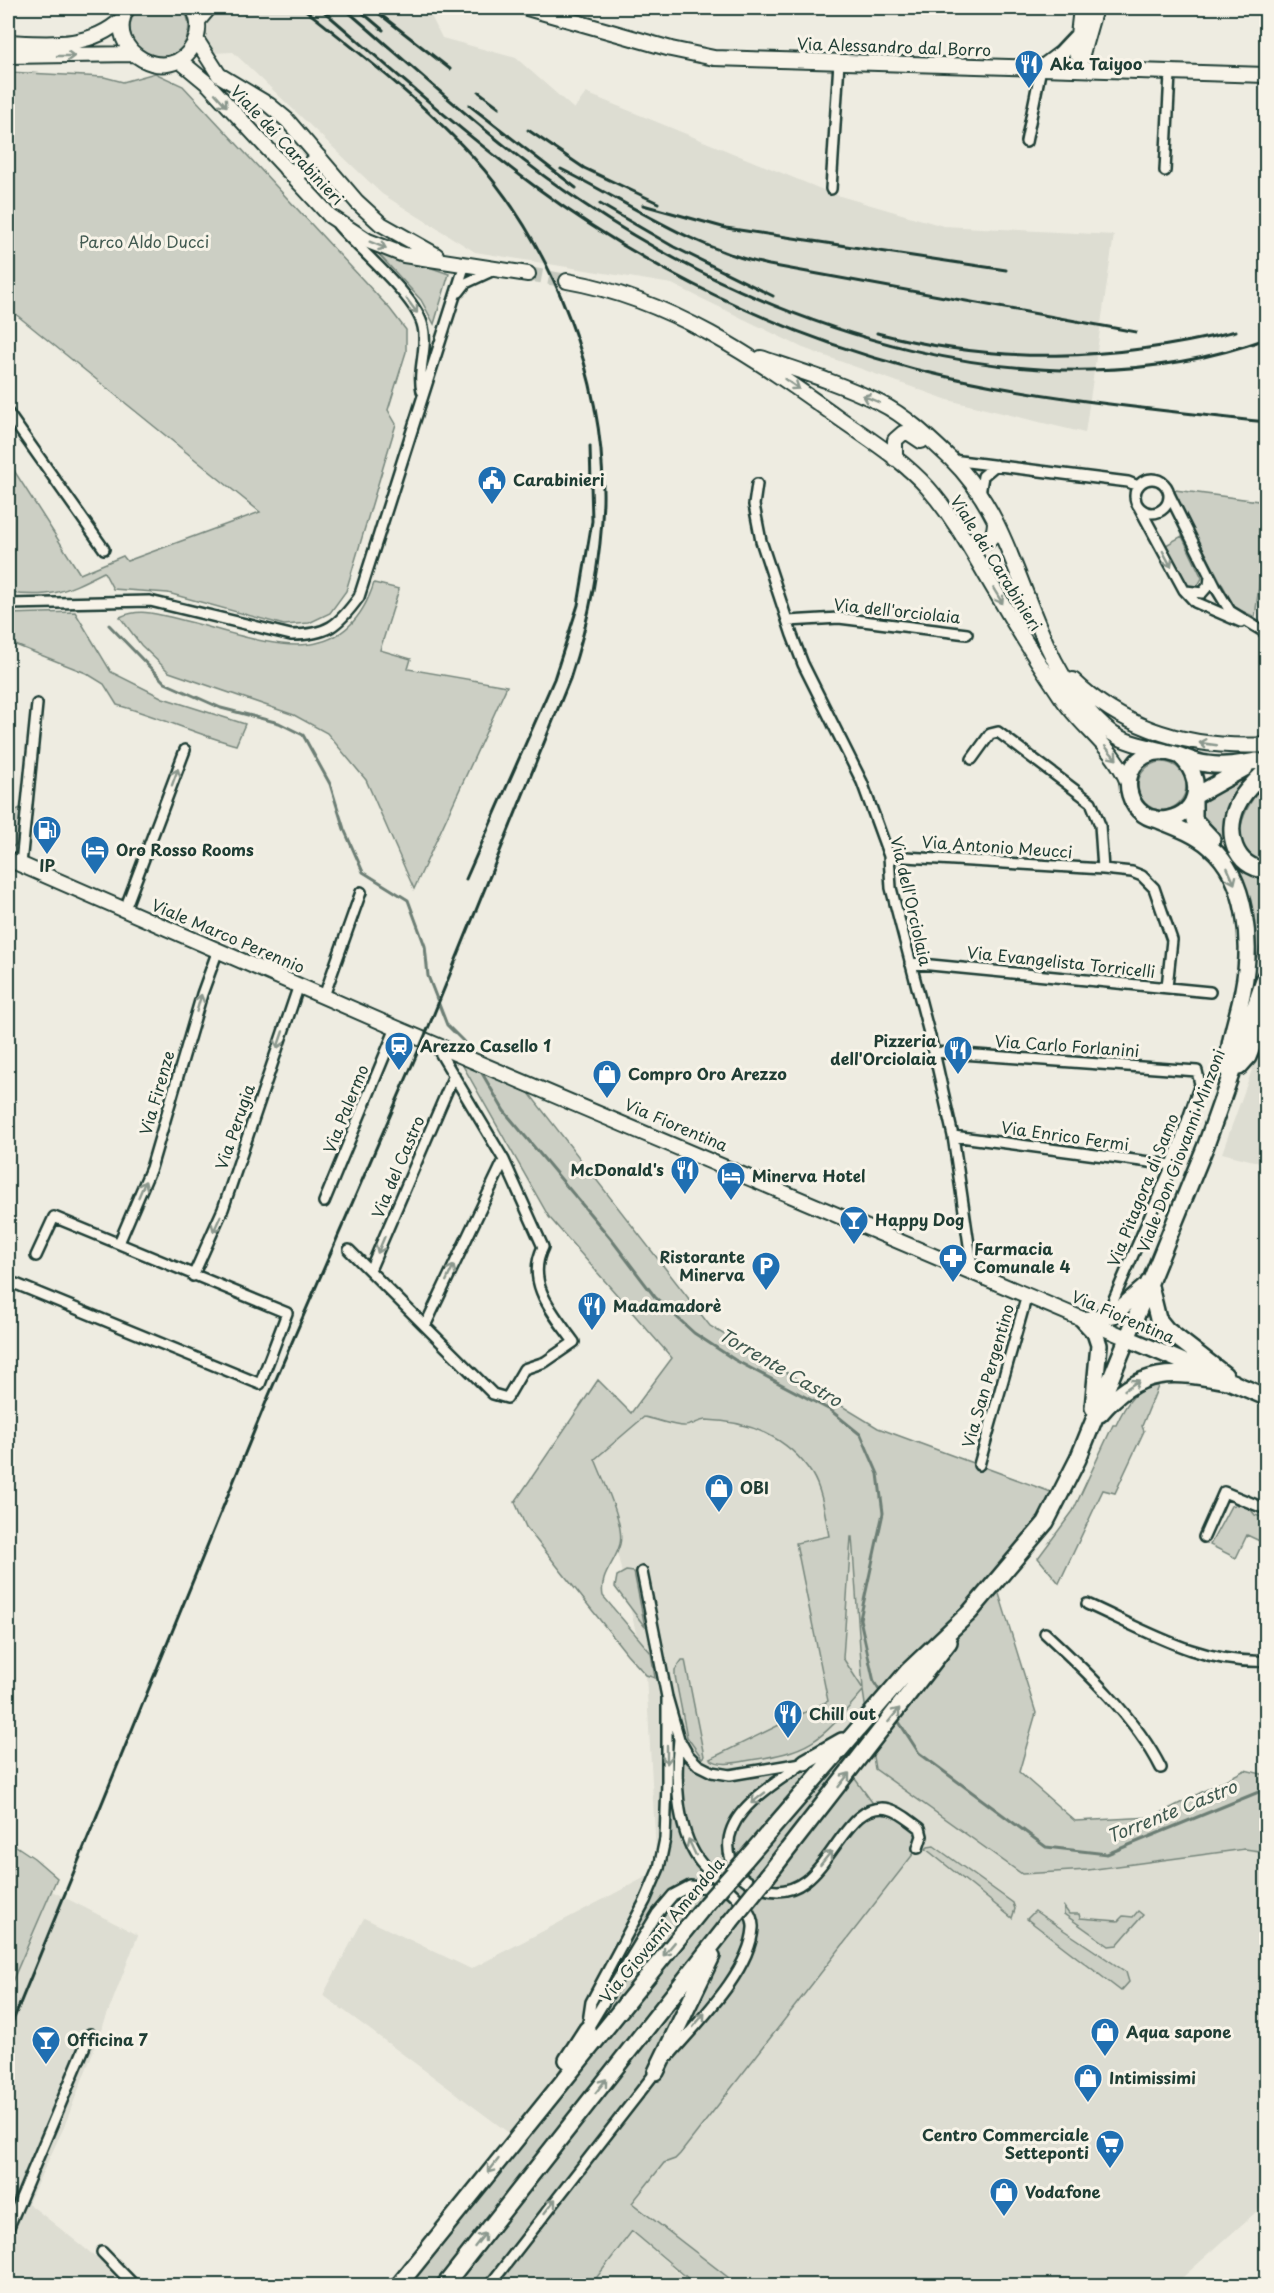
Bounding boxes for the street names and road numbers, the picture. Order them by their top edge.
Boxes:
street label: Via Alessandro dal Borro [796,31,992,61]
street label: Viale dei Carabinieri [226,79,350,210]
street label: Viale dei Carabinieri [945,490,1048,635]
street label: Via dell'orciolaia [832,591,962,629]
street label: Via Antonio Meucci [921,829,1073,863]
street label: Via dell'Orciolaia [885,834,939,968]
street label: Viale Marco Perennio [148,892,309,978]
street label: Via Evangelista Torricelli [966,939,1156,983]
street label: Via Carlo Forlanini [994,1028,1140,1062]
street label: Viale Don Giovanni Minzoni [1130,1045,1230,1256]
street label: Via Firenze [133,1048,180,1138]
street label: Via Palermo [316,1061,374,1157]
street label: Via Perugia [208,1081,260,1173]
street label: Via Fiorentina [621,1092,732,1157]
street label: Via Pitagora di Samo [1100,1109,1184,1270]
street label: Via del Castro [365,1111,430,1222]
street label: Via Enrico Fermi [1000,1114,1131,1156]
street label: Via Fiorentina [1068,1284,1179,1349]
street label: Via San Pergentino [955,1301,1019,1450]
street label: Via Giovanni Amendola [593,1852,729,2007]

